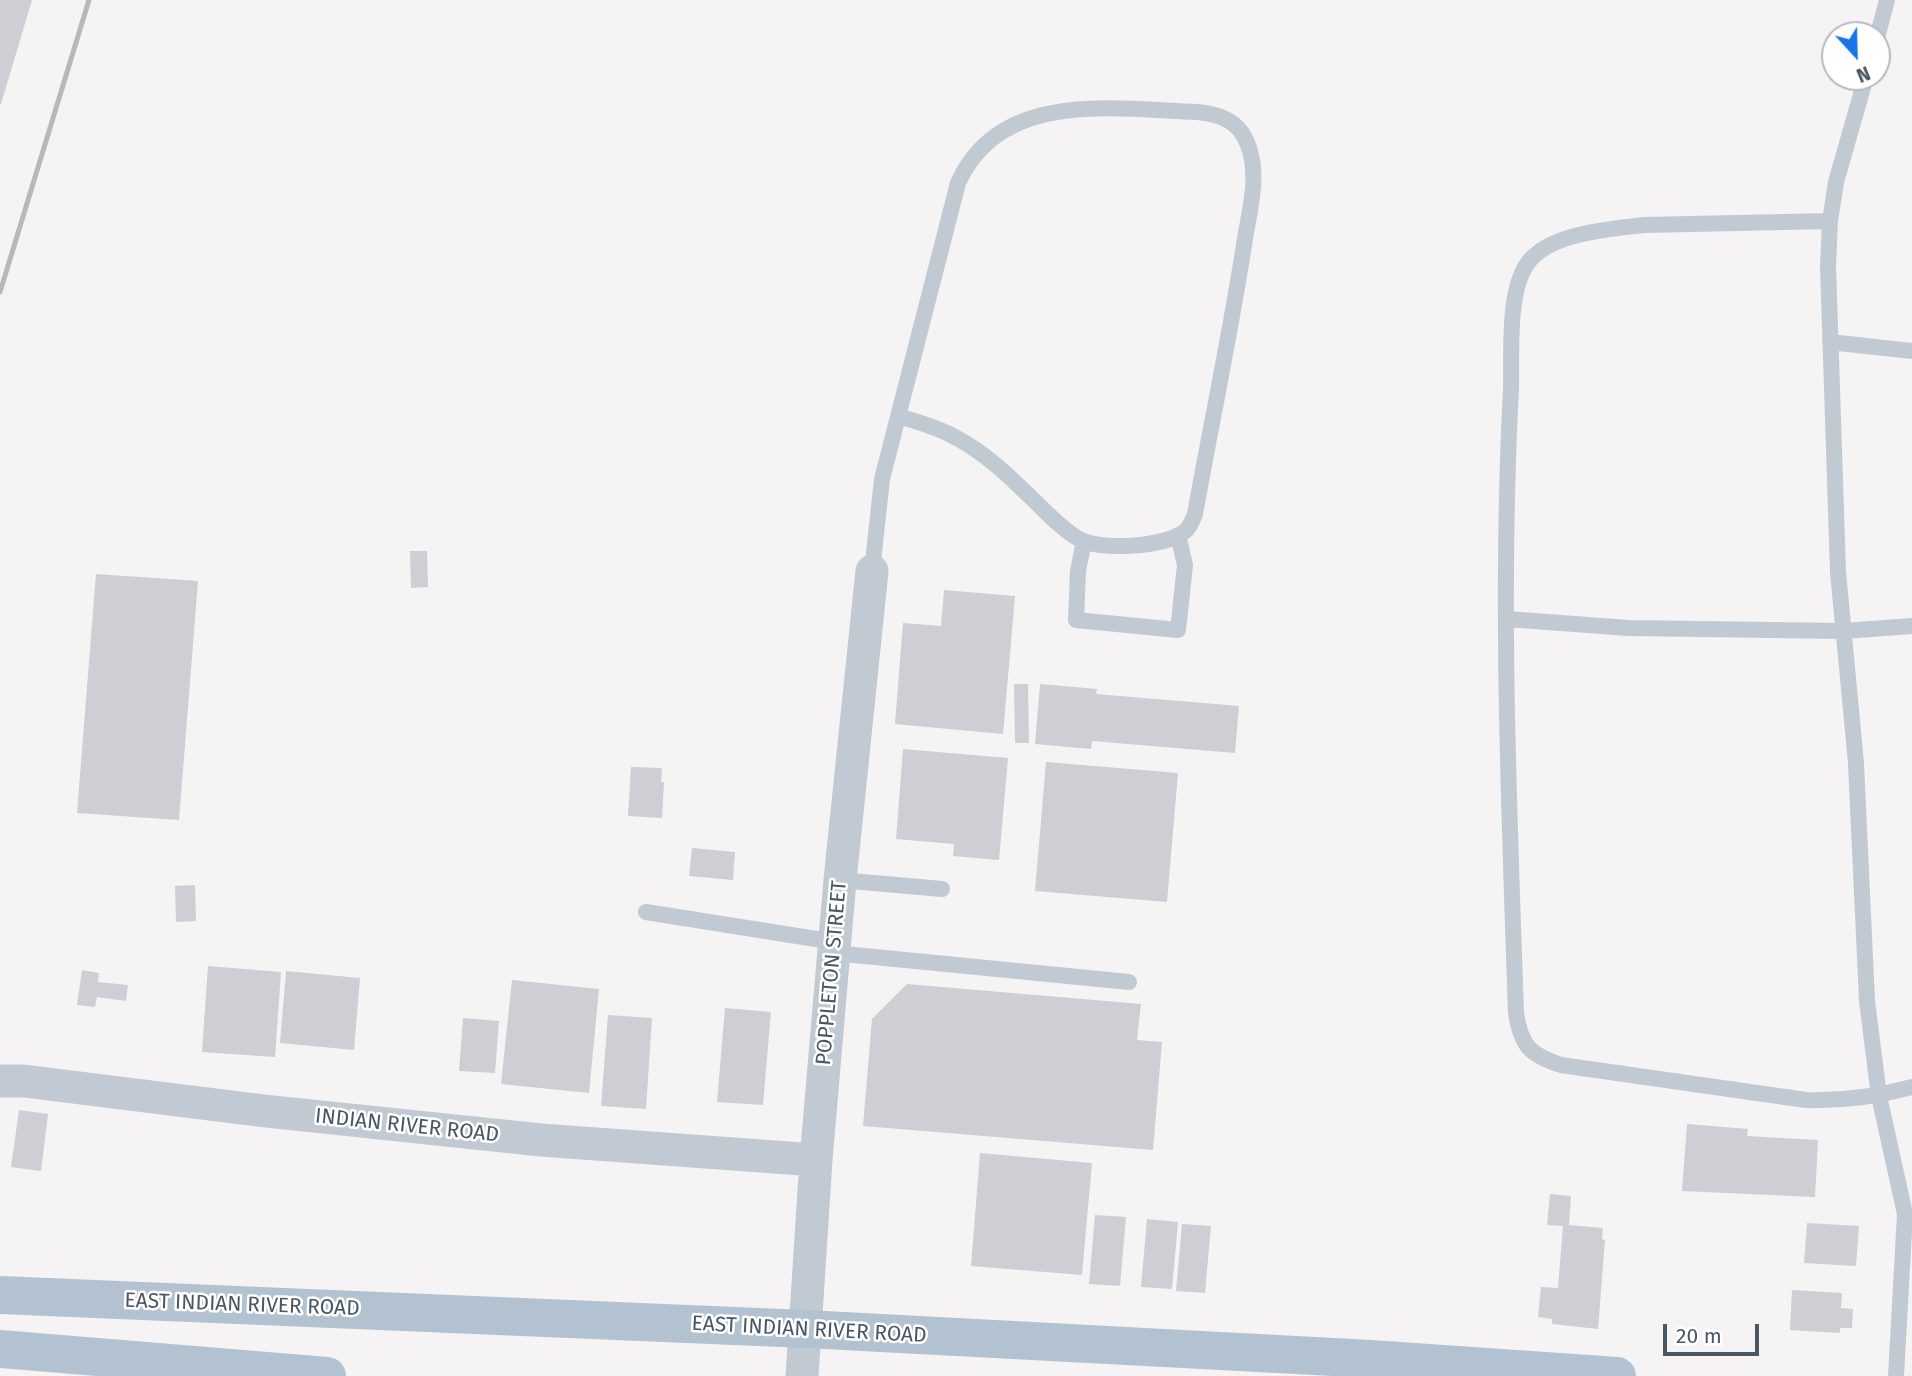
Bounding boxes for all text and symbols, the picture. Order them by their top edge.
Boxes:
north arrow [1821,21,1891,91]
text: N [1853,61,1873,87]
street label: POPPLETON STREET [811,880,853,1066]
street label: INDIAN RIVER ROAD [314,1104,500,1148]
street label: EAST INDIAN RIVER ROAD [124,1288,360,1322]
scale bar [1667,1310,1763,1354]
street label: EAST INDIAN RIVER ROAD [691,1311,927,1349]
text: 20 m [1676,1323,1722,1349]

